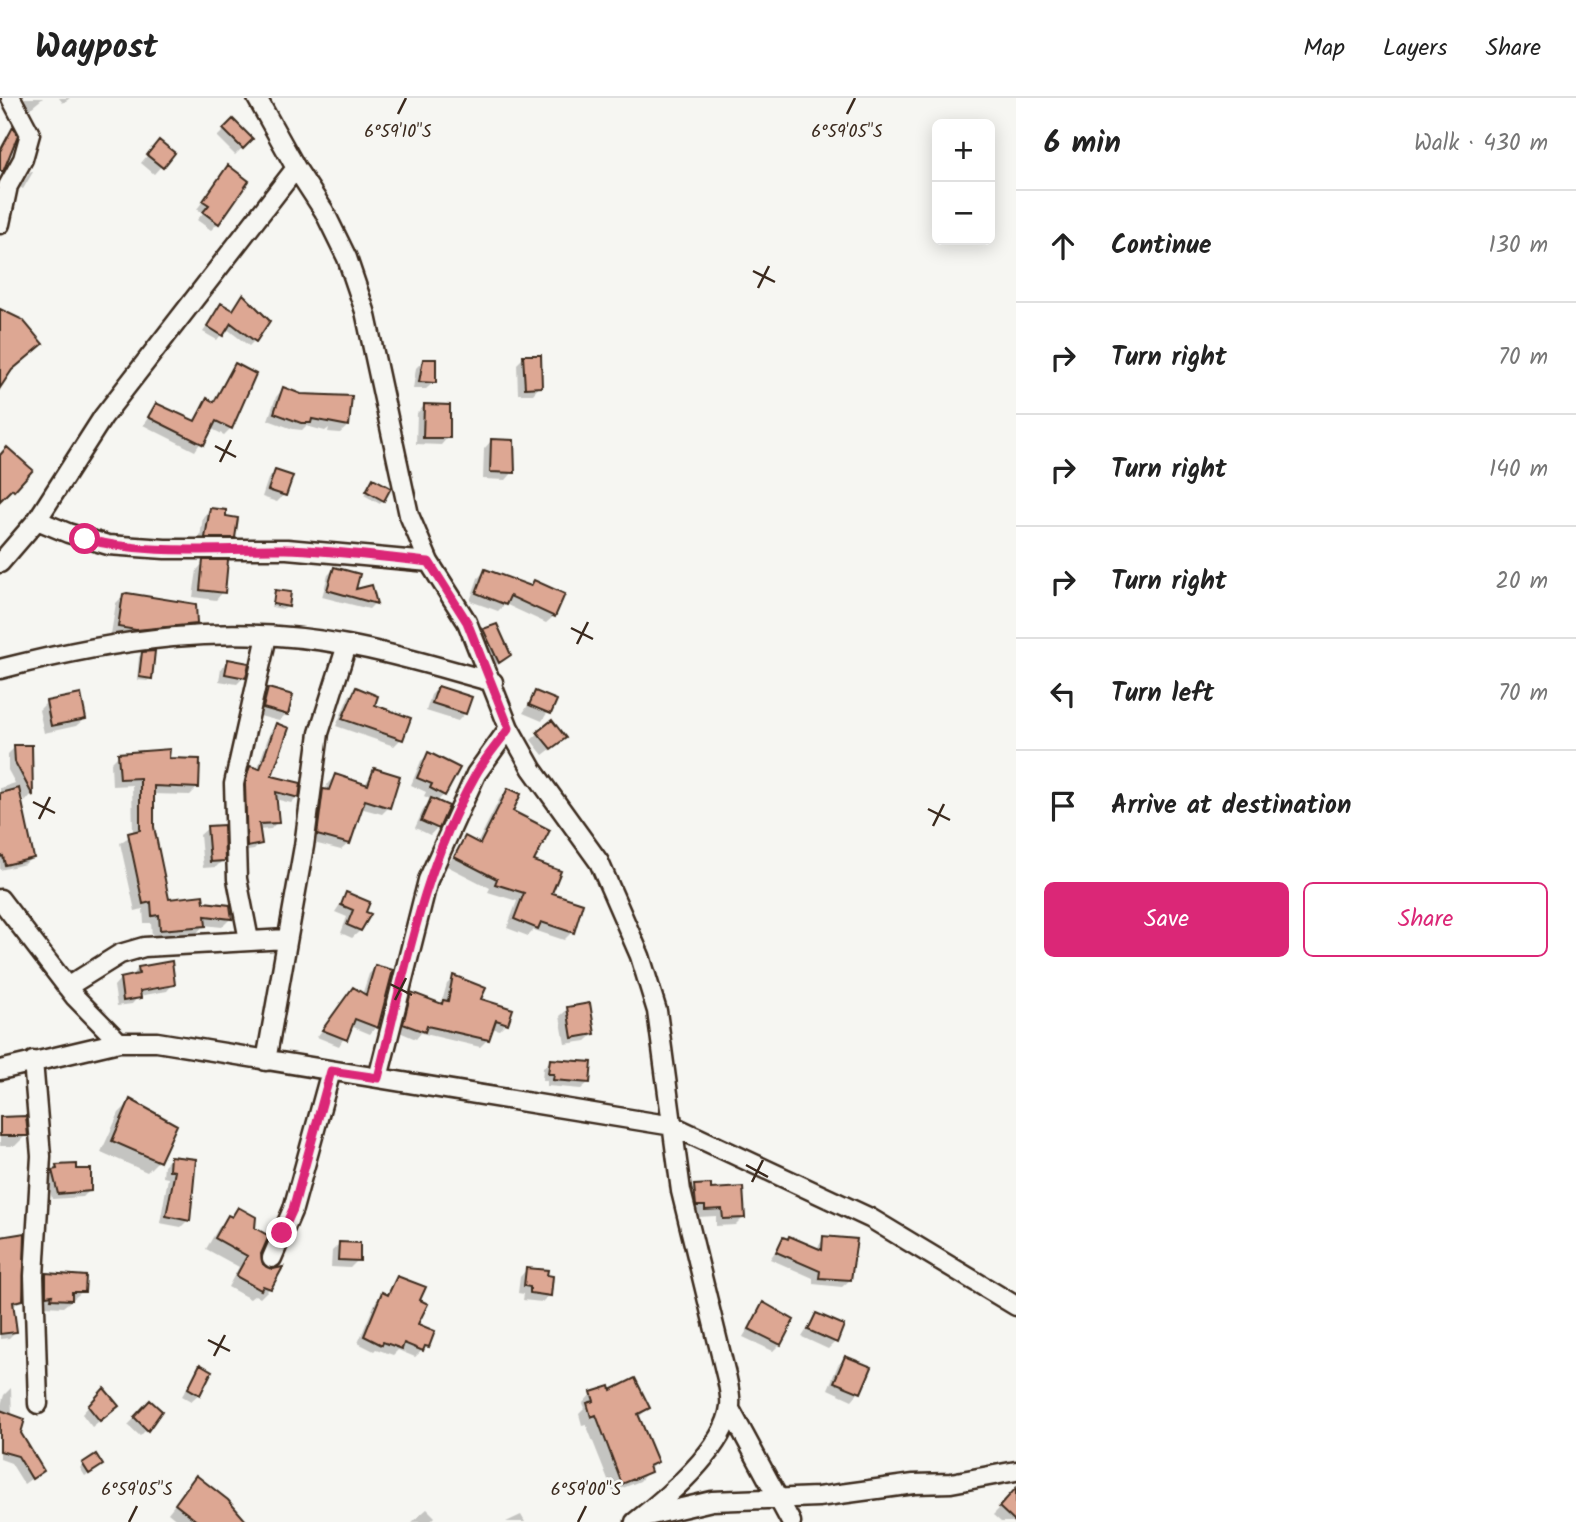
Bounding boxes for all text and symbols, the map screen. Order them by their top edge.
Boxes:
text: Waypost [35,22,158,75]
text: Map [1303,29,1345,68]
text: Layers [1383,29,1447,68]
text: Share [1485,29,1541,68]
text: 6°59'10"S [364,118,432,147]
text: 6°59'05"S [811,118,883,147]
map controls [932,119,995,245]
button: + [932,119,995,182]
text: 6 min [1044,120,1121,168]
text: Walk · 430 m [1414,126,1548,162]
button: − [932,182,995,245]
text: Continue [1111,225,1212,267]
icon: ahead [1044,227,1082,265]
text: 130 m [1489,228,1548,264]
text: Turn right [1111,337,1227,379]
icon: right [1044,339,1082,377]
text: 70 m [1498,340,1548,376]
text: Turn right [1111,449,1227,491]
icon: right [1044,451,1082,489]
text: 140 m [1489,452,1548,488]
route start [69,523,100,554]
text: Turn right [1111,561,1227,603]
icon: right [1044,563,1082,601]
text: 20 m [1496,564,1548,600]
text: Turn left [1111,673,1214,715]
icon: left [1044,675,1082,713]
text: 70 m [1498,676,1548,712]
text: Arrive at destination [1111,785,1351,827]
icon: arrive [1044,787,1082,825]
button: Save [1044,882,1289,957]
button: Share [1303,882,1548,957]
route end [266,1217,297,1248]
text: 6°59'05"S [101,1476,173,1505]
text: 6°59'00"S [551,1476,622,1505]

